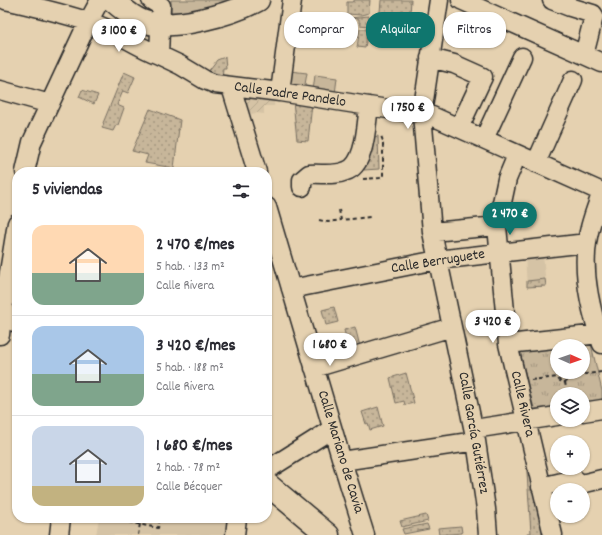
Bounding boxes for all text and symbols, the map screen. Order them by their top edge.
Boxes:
chip: Comprar [284,12,358,48]
chip: Alquilar [366,12,435,48]
chip: Filtros [443,12,506,48]
pin: 3 100 € [82,19,156,53]
text: 3 100 € [101,22,137,41]
street label: Calle Padre Pandelo [233,76,348,114]
pin: 1 750 € [371,96,445,130]
text: 1 750 € [391,99,425,118]
text: 5 viviendas [32,179,103,203]
icon: filters [230,180,252,202]
pin: 2 470 € [473,202,547,236]
text: 2 470 € [492,205,528,224]
text: 2 470 €/mes [156,234,235,258]
icon: home [64,241,112,289]
street label: Calle Berruguete [390,244,487,280]
text: 5 hab. · 133 m² [156,258,225,277]
text: Calle Rivera [156,277,214,296]
pin: 3 420 € [456,310,530,344]
text: 3 420 € [474,313,512,332]
pin: 1 680 € [293,333,367,367]
text: 3 420 €/mes [156,335,236,359]
text: 1 680 € [313,336,347,355]
north arrow [550,339,590,379]
map controls [550,339,590,523]
icon: home [64,342,112,390]
text: 5 hab. · 188 m² [156,359,224,378]
street label: Calle Rivera [504,369,540,440]
street label: Calle García Gutiérrez [451,370,495,496]
text: Calle Rivera [156,378,214,397]
button: layers [550,387,590,427]
street label: Calle Mariano de Cavia [311,388,369,517]
text: 1 680 €/mes [156,435,233,459]
button: + [550,435,590,475]
icon: home [64,442,112,490]
text: 2 hab. · 78 m² [156,459,220,478]
text: Calle Bécquer [156,478,222,497]
button: − [550,483,590,523]

